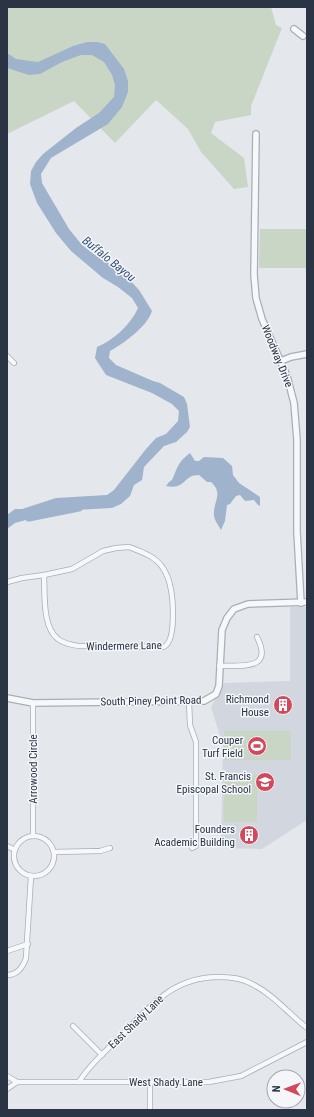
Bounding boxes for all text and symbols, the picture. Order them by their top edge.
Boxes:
water label: Buffalo Bayou [80,233,139,285]
street label: Woodway Drive [259,323,295,389]
street label: Windermere Lane [86,639,162,653]
place label: Richmond House [226,693,269,719]
street label: South Piney Point Road [100,694,202,708]
building icon: Richmond House [272,694,294,716]
street label: Arrowood Circle [27,734,40,804]
place label: Couper Turf Field [202,734,244,760]
sports icon: Couper Turf Field [246,735,268,757]
place label: St. Francis Episcopal School [177,770,251,796]
school or university icon: St. Francis Episcopal School [254,771,276,793]
place label: Founders Academic Building [154,823,235,849]
building icon: Founders Academic Building [238,824,260,846]
street label: East Shady Lane [106,993,166,1051]
north arrow [266,1069,306,1109]
street label: West Shady Lane [129,1076,203,1089]
text: N [270,1085,283,1092]

